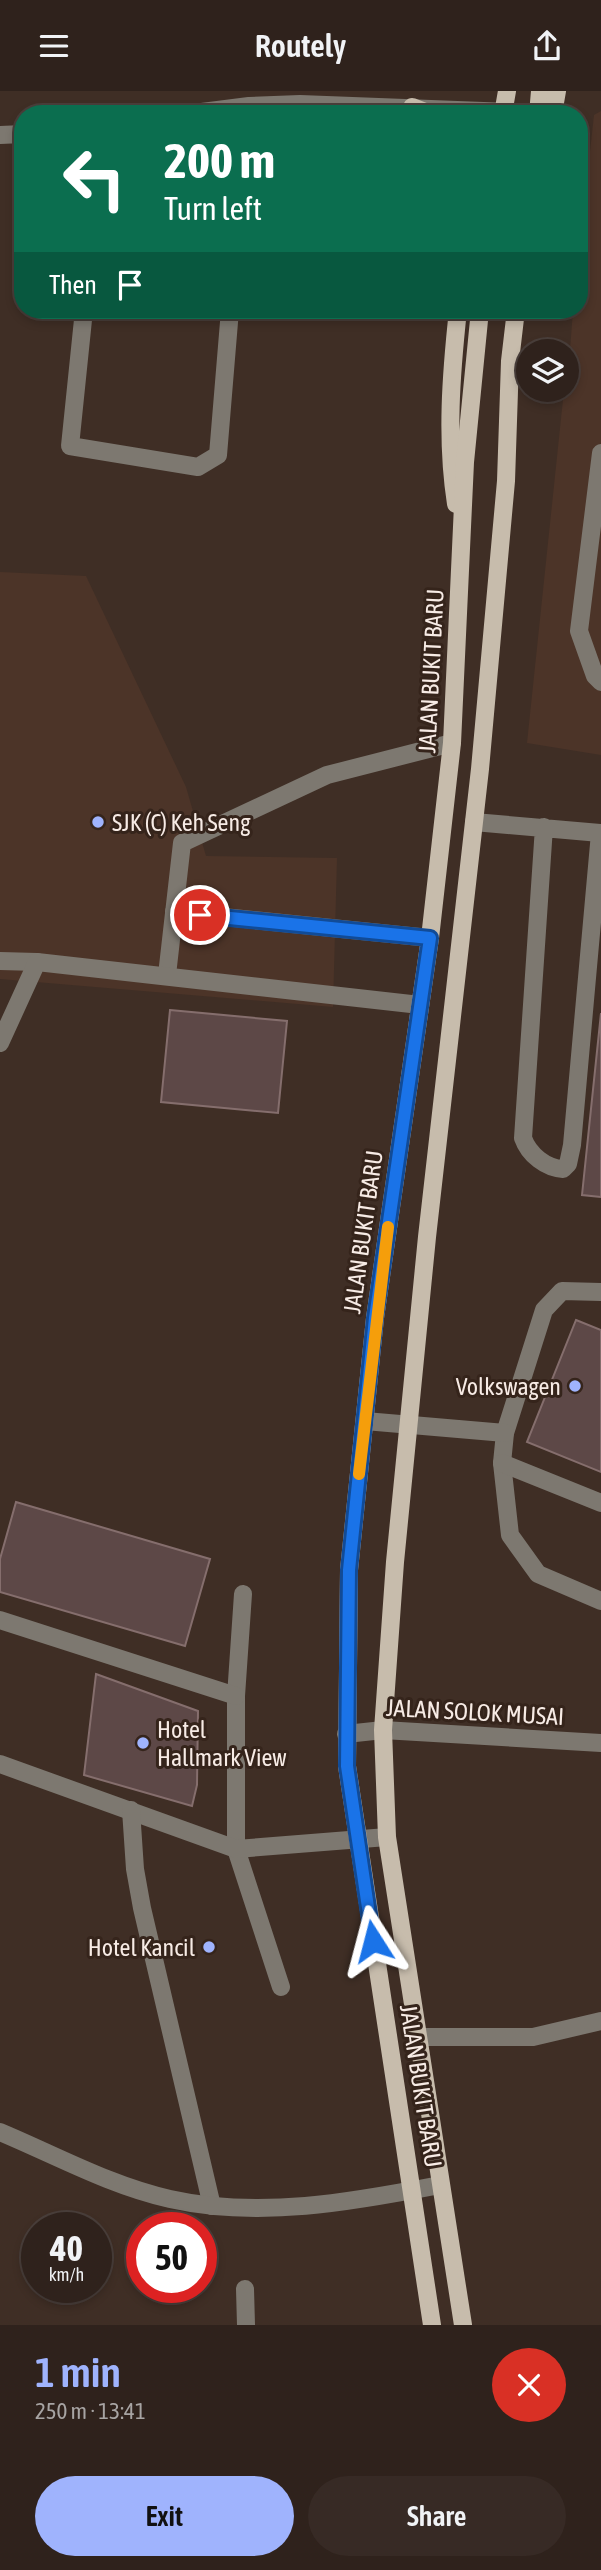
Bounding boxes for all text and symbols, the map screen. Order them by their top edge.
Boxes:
icon: menu [35,27,73,65]
text: Routely [255,27,346,64]
icon: share [528,27,566,65]
text: 200 m [164,132,275,188]
icon: left [49,133,140,224]
text: Turn left [164,190,262,227]
icon: arrive [111,266,149,304]
text: Then [49,270,97,300]
map controls [516,339,579,402]
button: layers [516,339,579,402]
street label: JALAN BUKIT BARU [413,588,449,754]
place label: SJK (C) Keh Seng [112,809,251,836]
marker: SJK (C) Keh Seng [90,814,106,830]
pin [170,885,230,945]
icon: arrive [181,896,219,934]
street label: JALAN BUKIT BARU [338,1149,388,1315]
place label: Volkswagen [456,1373,561,1400]
marker: Volkswagen [567,1378,583,1394]
street label: JALAN SOLOK MUSAI [385,1694,565,1730]
place label: Hotel Hallmark View [157,1716,286,1771]
marker: Hotel Hallmark View [135,1735,151,1751]
position arrow [336,1904,410,1978]
place label: Hotel Kancil [88,1934,196,1961]
marker: Hotel Kancil [201,1939,217,1955]
street label: JALAN BUKIT BARU [395,2003,447,2169]
speed limit sign: 50 [126,2212,217,2303]
text: 40 [50,2228,83,2268]
text: km/h [49,2264,84,2285]
text: 1 min [35,2348,121,2396]
button: close [492,2348,566,2422]
text: 250 m · 13:41 [35,2398,146,2424]
button: Exit [35,2476,294,2556]
button: Share [308,2476,566,2556]

